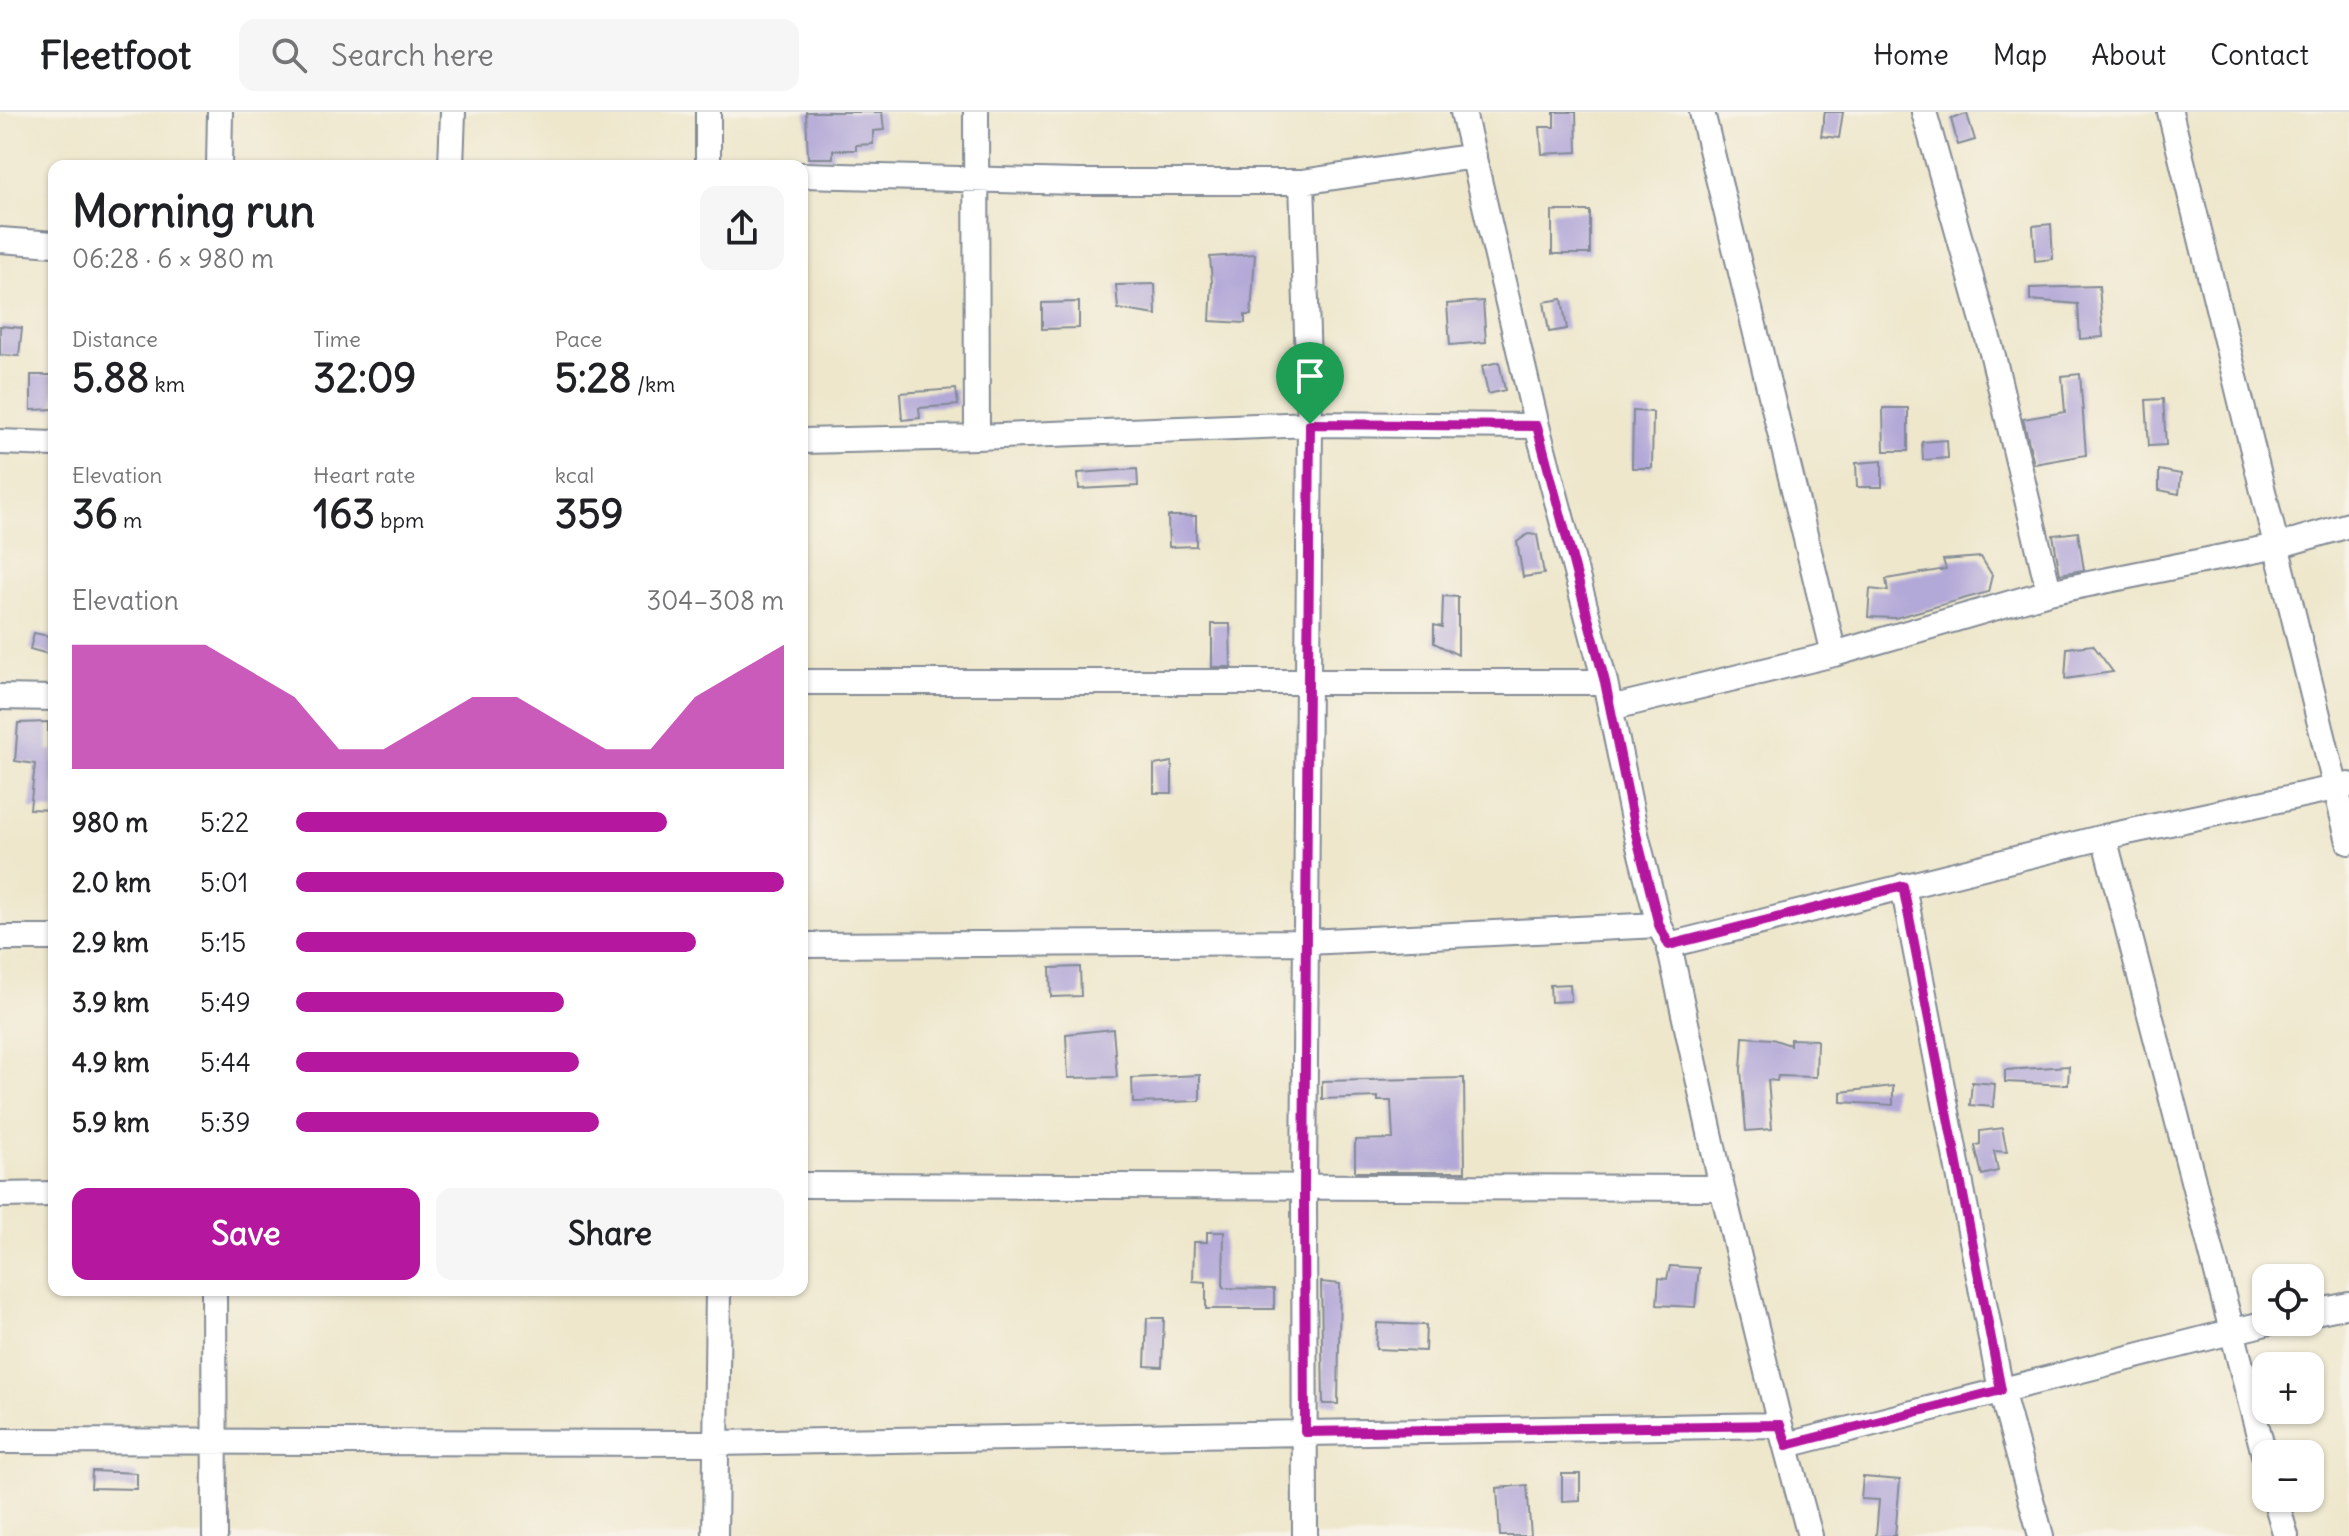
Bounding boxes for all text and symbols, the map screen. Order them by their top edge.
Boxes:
search box [239,19,799,91]
text: Fleetfoot [40,32,191,79]
icon: search [267,33,311,77]
text: Search here [331,36,494,74]
text: Home [1873,37,1949,73]
text: Map [1993,37,2047,73]
text: About [2091,37,2166,73]
text: Contact [2210,37,2309,73]
text: Morning run [72,184,315,239]
button: share [700,186,784,270]
text: 06:28 · 6 × 980 m [72,242,274,275]
text: Distance [72,325,158,353]
text: Time [313,325,361,353]
text: Pace [555,325,602,353]
pin [1276,342,1344,424]
text: 5.88 [72,353,149,403]
text: 32:09 [313,353,416,403]
text: 5:28 [555,353,632,403]
icon: arrive [1288,354,1332,398]
text: km [149,370,185,398]
text: /km [632,370,675,398]
text: Elevation [72,461,162,489]
text: Heart rate [313,461,415,489]
text: kcal [555,461,594,489]
text: 36 [72,489,118,539]
text: 163 [313,489,375,539]
text: 359 [555,489,623,539]
text: m [118,506,142,534]
text: bpm [375,506,424,534]
text: Elevation [72,584,179,617]
text: 304–308 m [646,584,784,617]
text: 980 m [72,806,148,839]
text: 5:22 [200,806,249,839]
text: 2.0 km [72,866,151,899]
text: 5:01 [200,866,248,899]
text: 2.9 km [72,926,149,959]
text: 5:15 [200,926,246,959]
text: 3.9 km [72,986,149,1019]
text: 5:49 [200,986,251,1019]
text: 4.9 km [72,1046,150,1079]
text: 5:44 [200,1046,251,1079]
text: 5.9 km [72,1106,150,1139]
text: 5:39 [200,1106,251,1139]
button: Save [72,1188,420,1280]
button: Share [436,1188,784,1280]
map controls [2252,1264,2324,1512]
button: locate [2252,1264,2324,1336]
button: + [2252,1352,2324,1424]
button: − [2252,1440,2324,1512]

